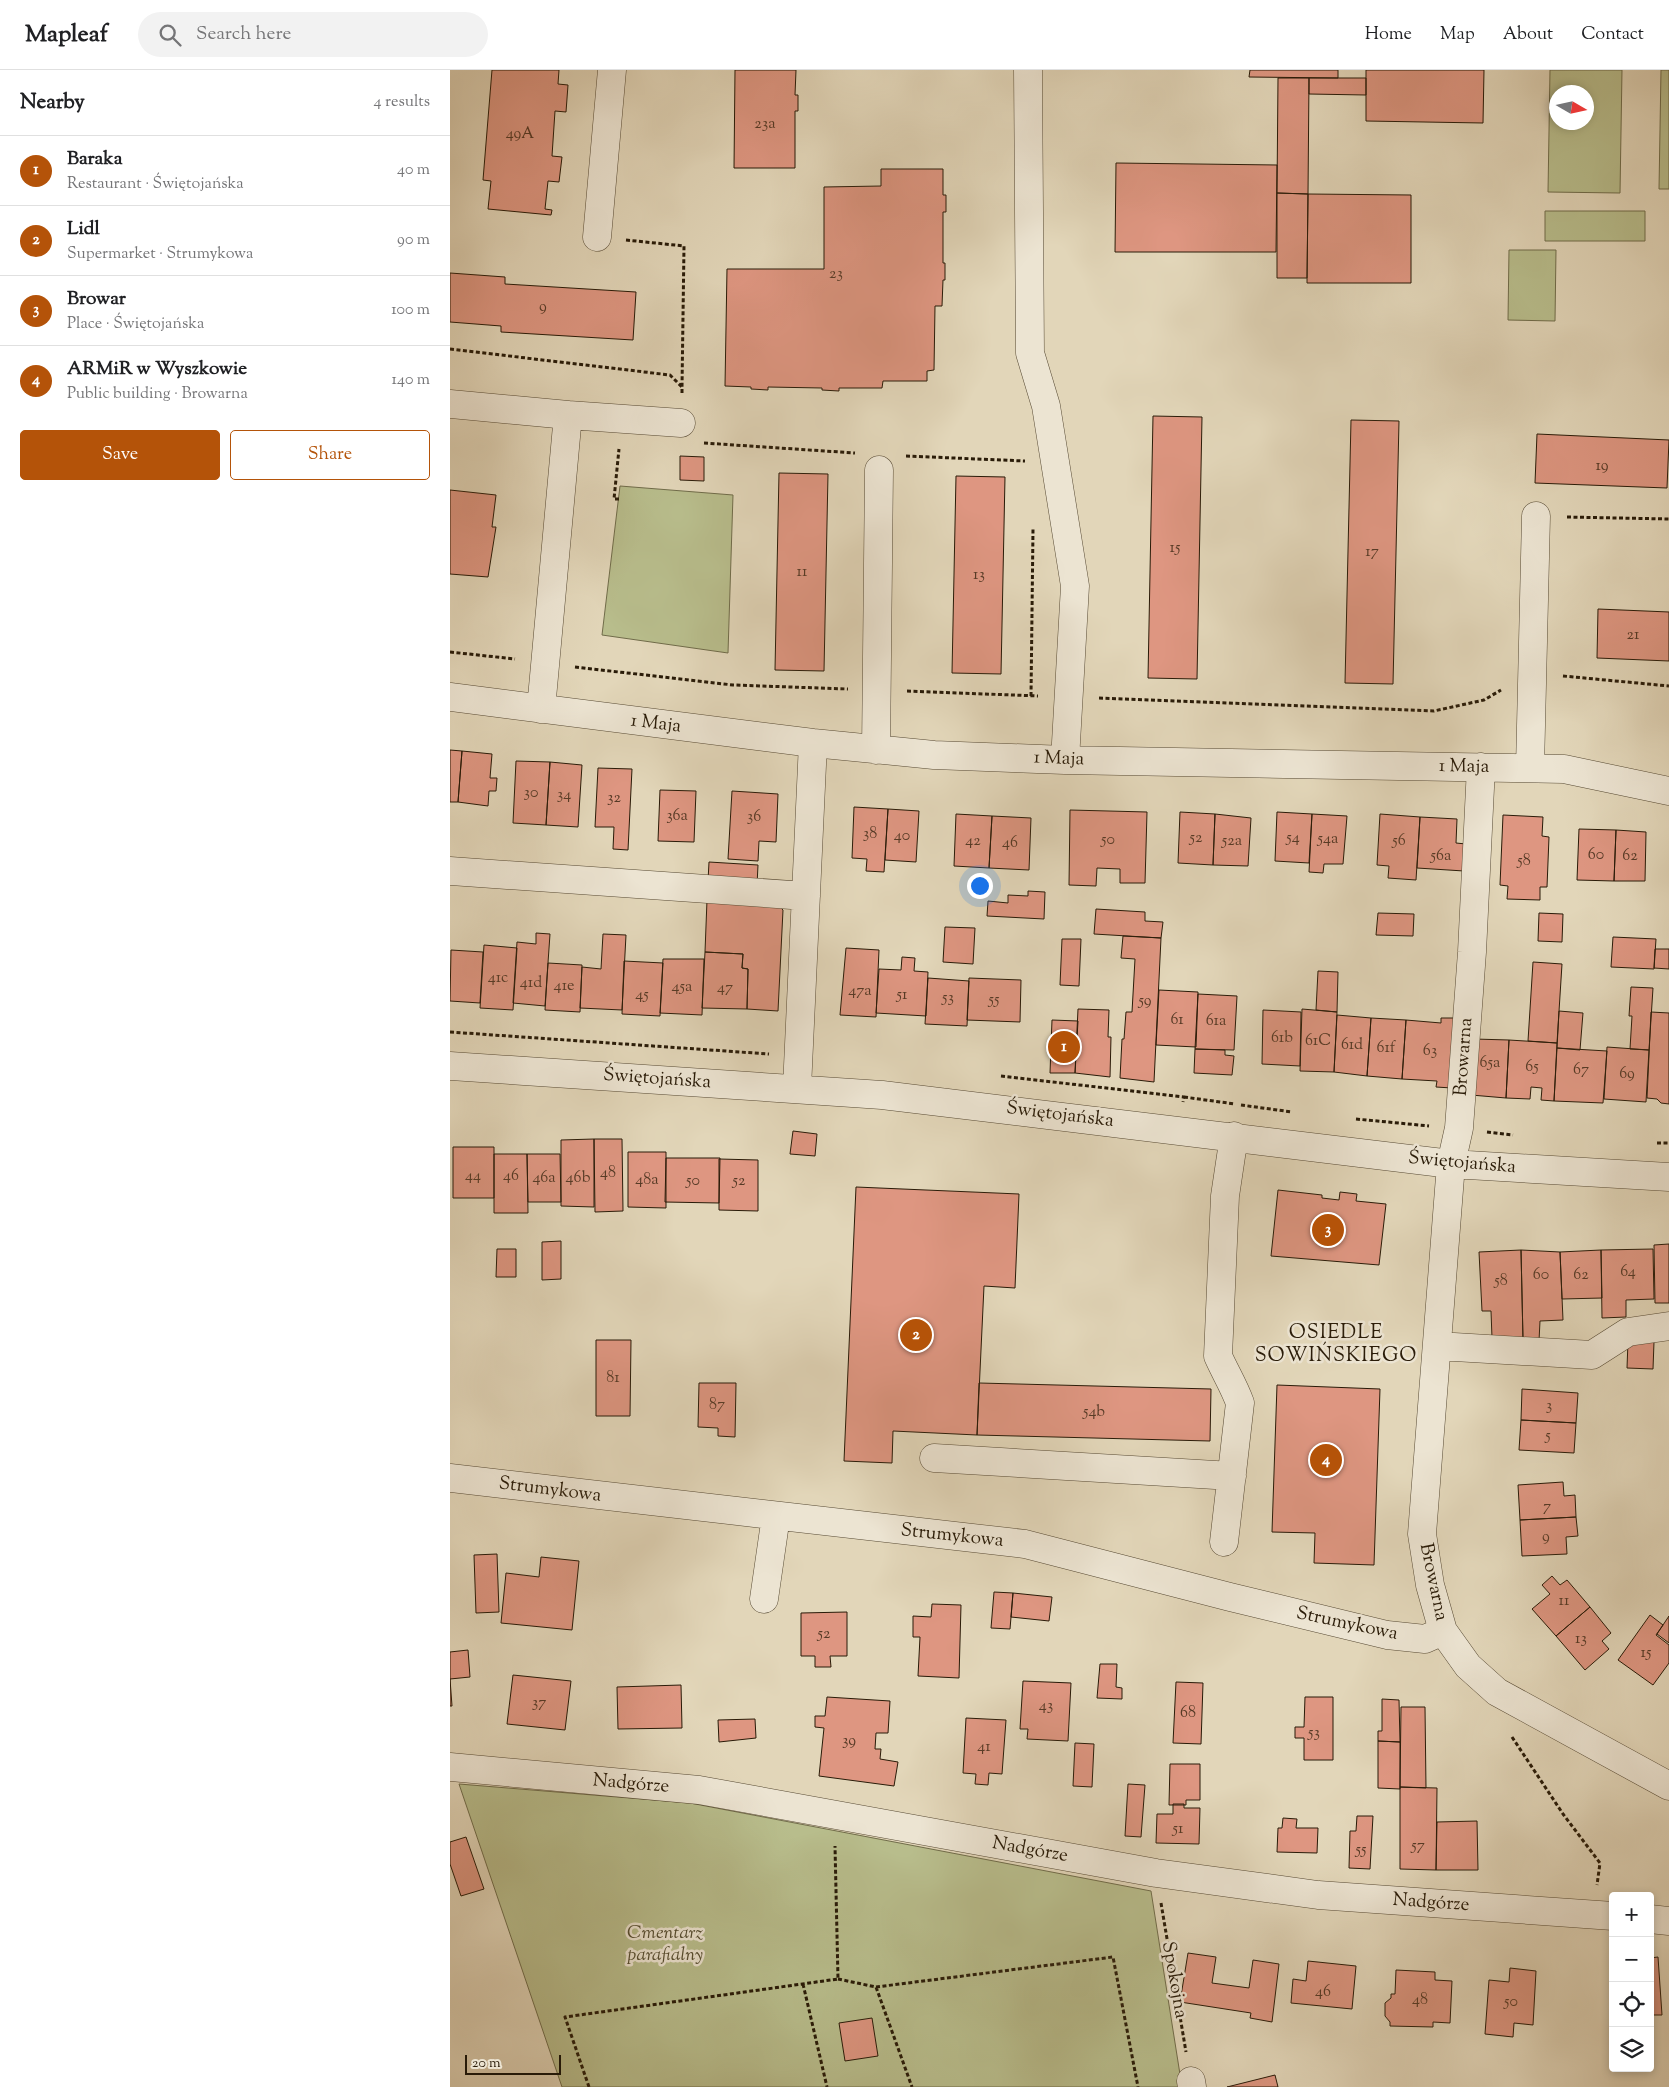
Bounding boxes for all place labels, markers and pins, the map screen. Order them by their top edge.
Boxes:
pin: 1 [1048,1028,1080,1066]
pin: 3 [1312,1211,1344,1249]
pin: 2 [900,1316,932,1354]
pin: 4 [1310,1441,1342,1479]

